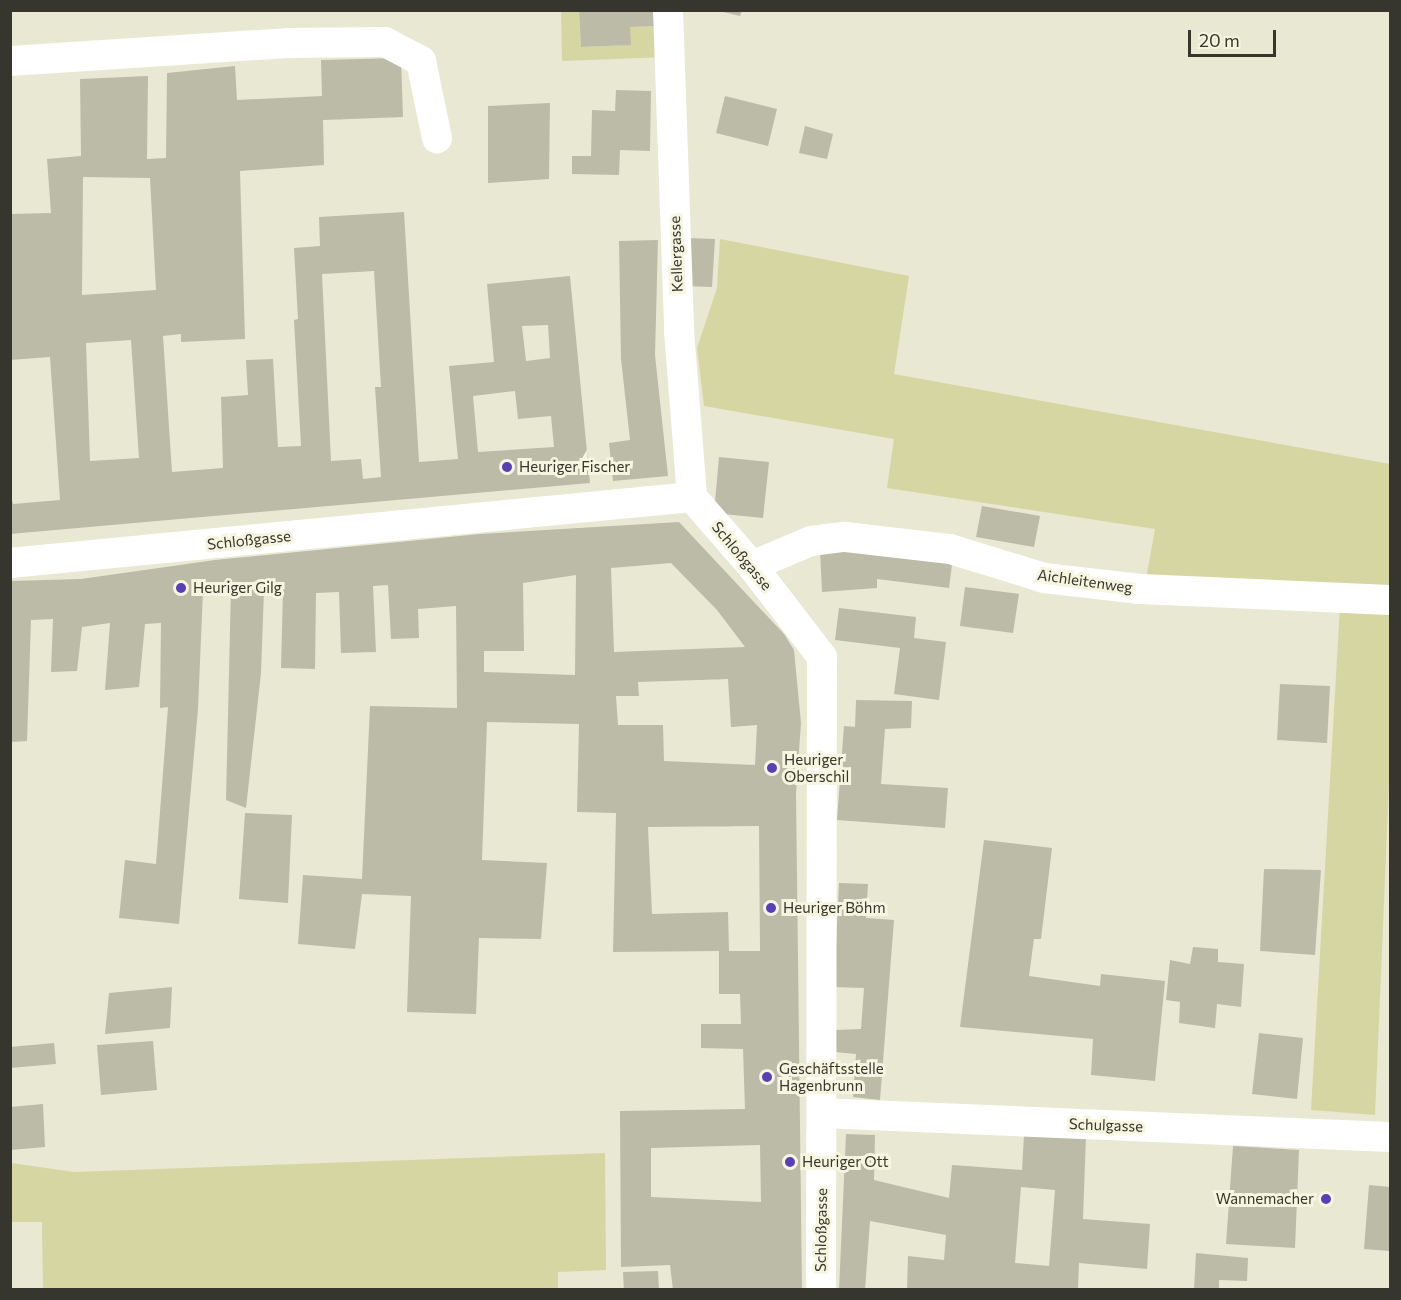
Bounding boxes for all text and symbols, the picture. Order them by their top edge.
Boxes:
scale bar [1191,18,1280,56]
text: 20 m [1199,29,1240,51]
street label: Kellergasse [666,216,686,292]
place label: Heuriger Fischer [519,458,630,476]
marker: Heuriger Fischer [500,460,514,474]
street label: Schloßgasse [708,518,776,594]
street label: Schloßgasse [206,527,292,553]
street label: Aichleitenweg [1036,565,1134,597]
place label: Heuriger Gilg [193,579,282,597]
marker: Heuriger Gilg [174,581,188,595]
place label: Heuriger Oberschil [784,750,849,785]
marker: Heuriger Oberschil [765,761,779,775]
place label: Heuriger Böhm [783,899,885,917]
marker: Heuriger Böhm [764,901,778,915]
place label: Geschäftsstelle Hagenbrunn [779,1059,884,1094]
marker: Geschäftsstelle Hagenbrunn [760,1070,774,1084]
street label: Schulgasse [1069,1115,1143,1135]
place label: Heuriger Ott [802,1153,889,1171]
marker: Heuriger Ott [783,1155,797,1169]
street label: Schloßgasse [811,1188,831,1272]
place label: Wannemacher [1216,1190,1314,1208]
marker: Wannemacher [1319,1192,1333,1206]

